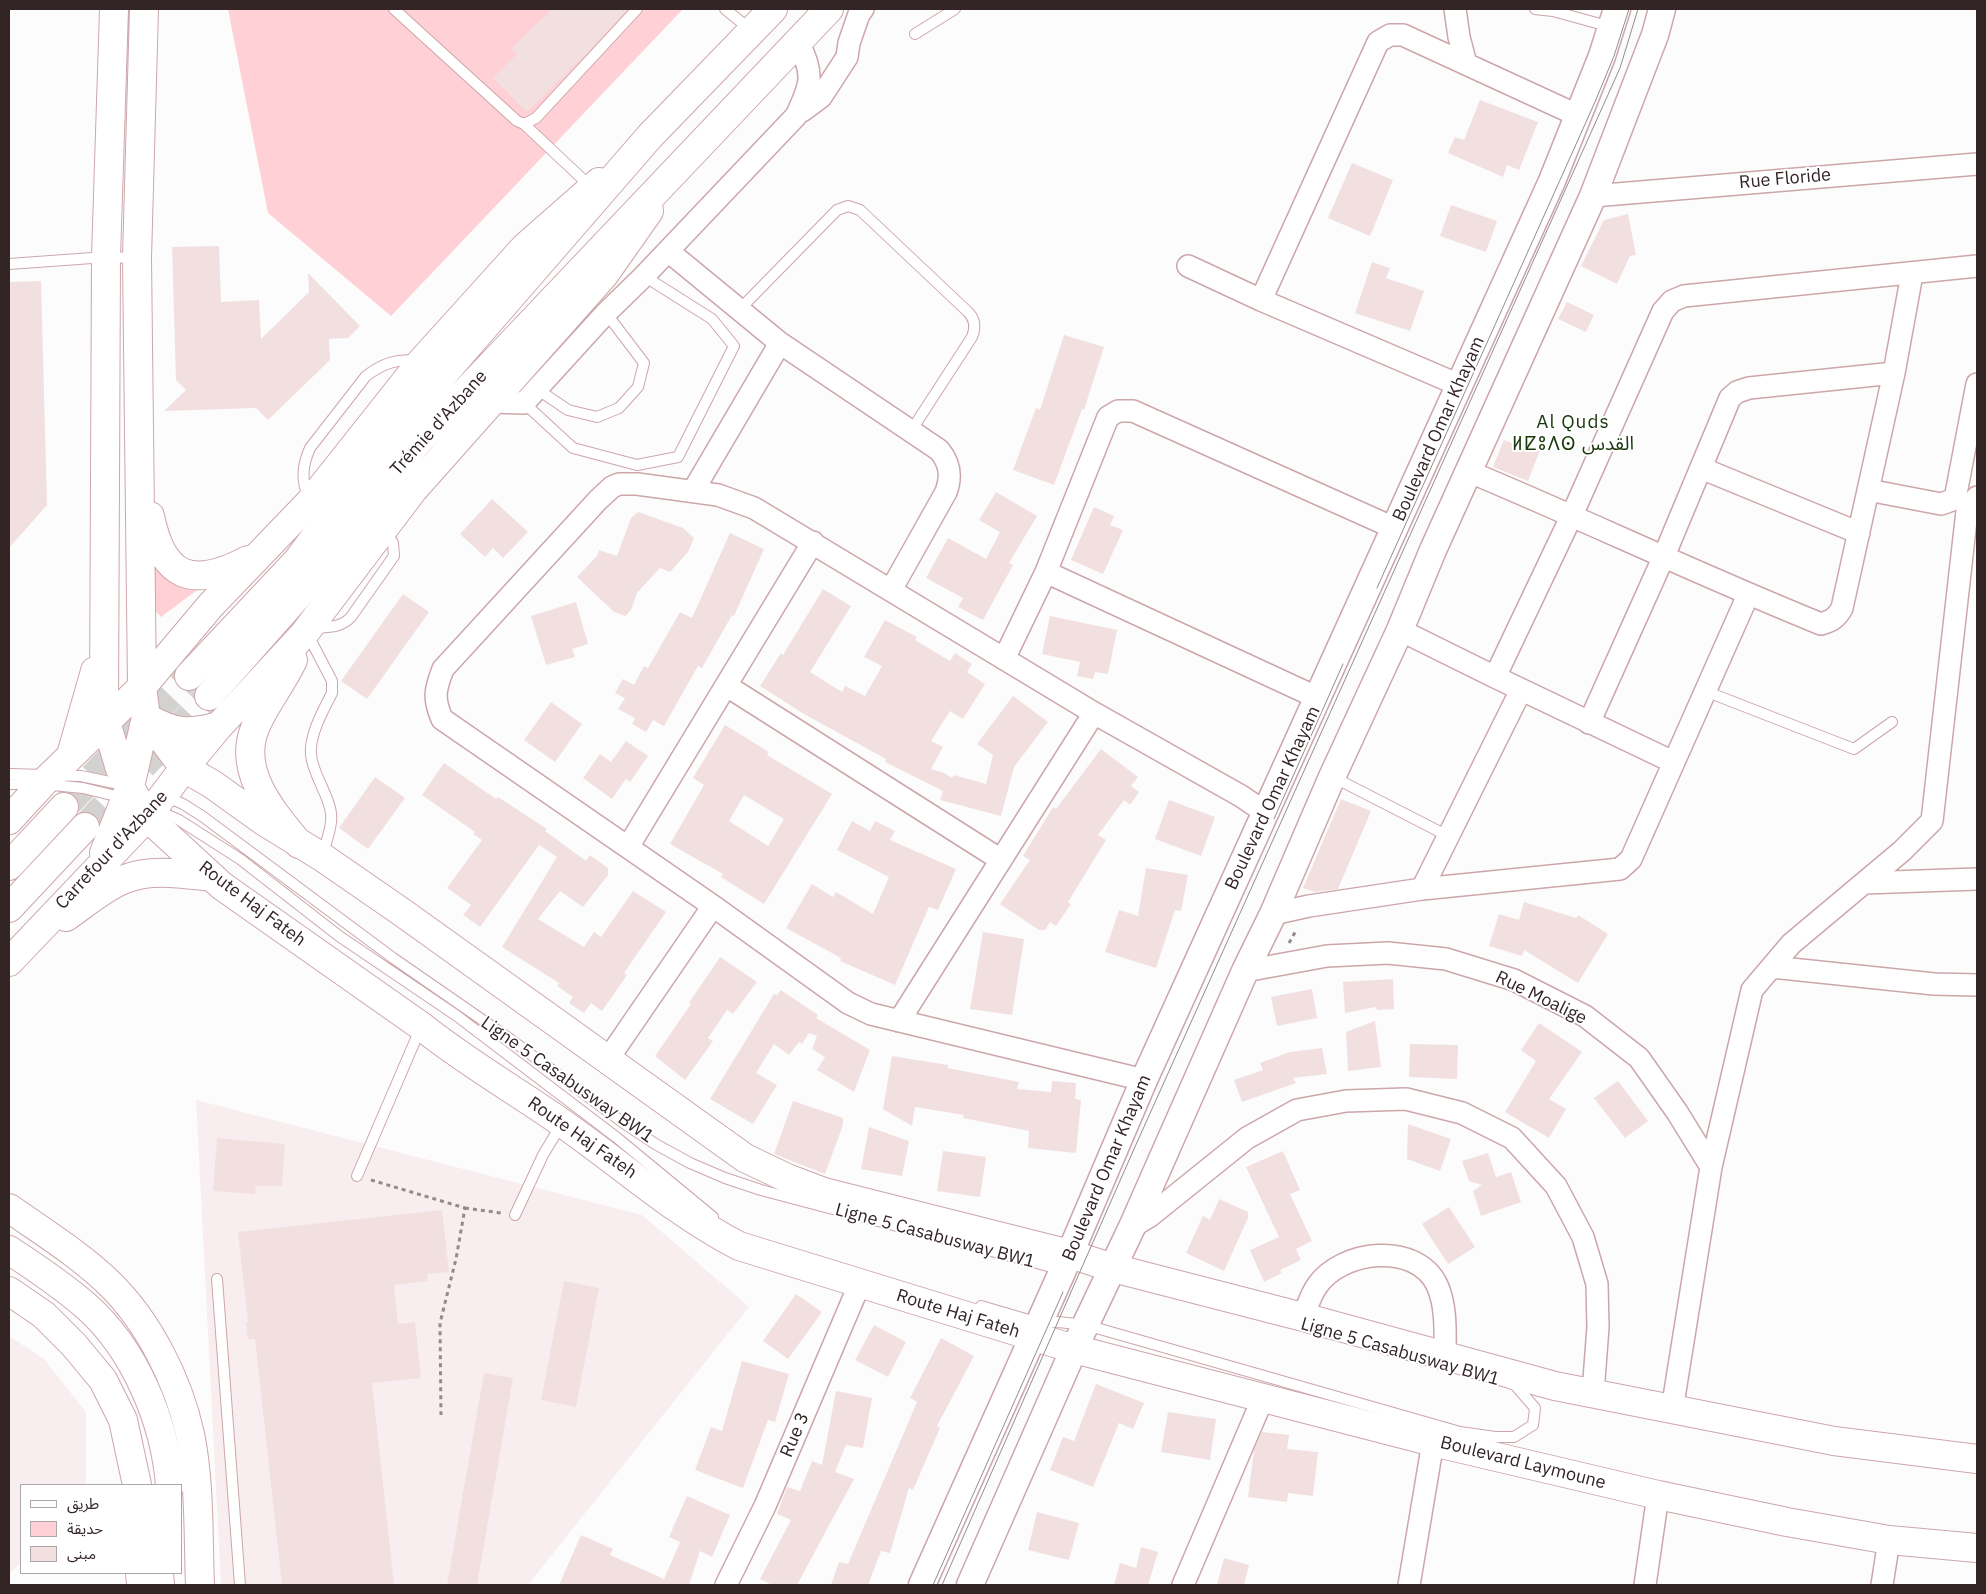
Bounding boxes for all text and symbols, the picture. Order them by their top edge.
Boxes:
street label: Rue Floride [1738,164,1832,194]
street label: Boulevard Omar Khayam [1388,333,1490,525]
street label: Trémie d'Azbane [386,366,492,480]
district label: Al Quds ⵍⵇⵓⴷⵙ القدس [1515,412,1631,456]
street label: Boulevard Omar Khayam [1221,703,1325,893]
street label: Carrefour d'Azbane [51,786,173,914]
street label: Route Haj Fateh [194,857,310,951]
street label: Rue Moalige [1492,967,1590,1029]
street label: Ligne 5 Casabusway BW1 [477,1012,657,1148]
street label: Boulevard Omar Khayam [1058,1072,1156,1264]
street label: Route Haj Fateh [523,1092,641,1184]
street label: Ligne 5 Casabusway BW1 [833,1199,1037,1273]
street label: Route Haj Fateh [893,1285,1023,1343]
street label: Ligne 5 Casabusway BW1 [1298,1313,1502,1391]
street label: Rue 3 [776,1409,814,1461]
street label: Boulevard Laymoune [1438,1432,1608,1494]
legend [20,1484,182,1574]
text: طريق [67,1494,99,1513]
text: حديقة [67,1519,103,1538]
text: مبنى [67,1544,96,1563]

